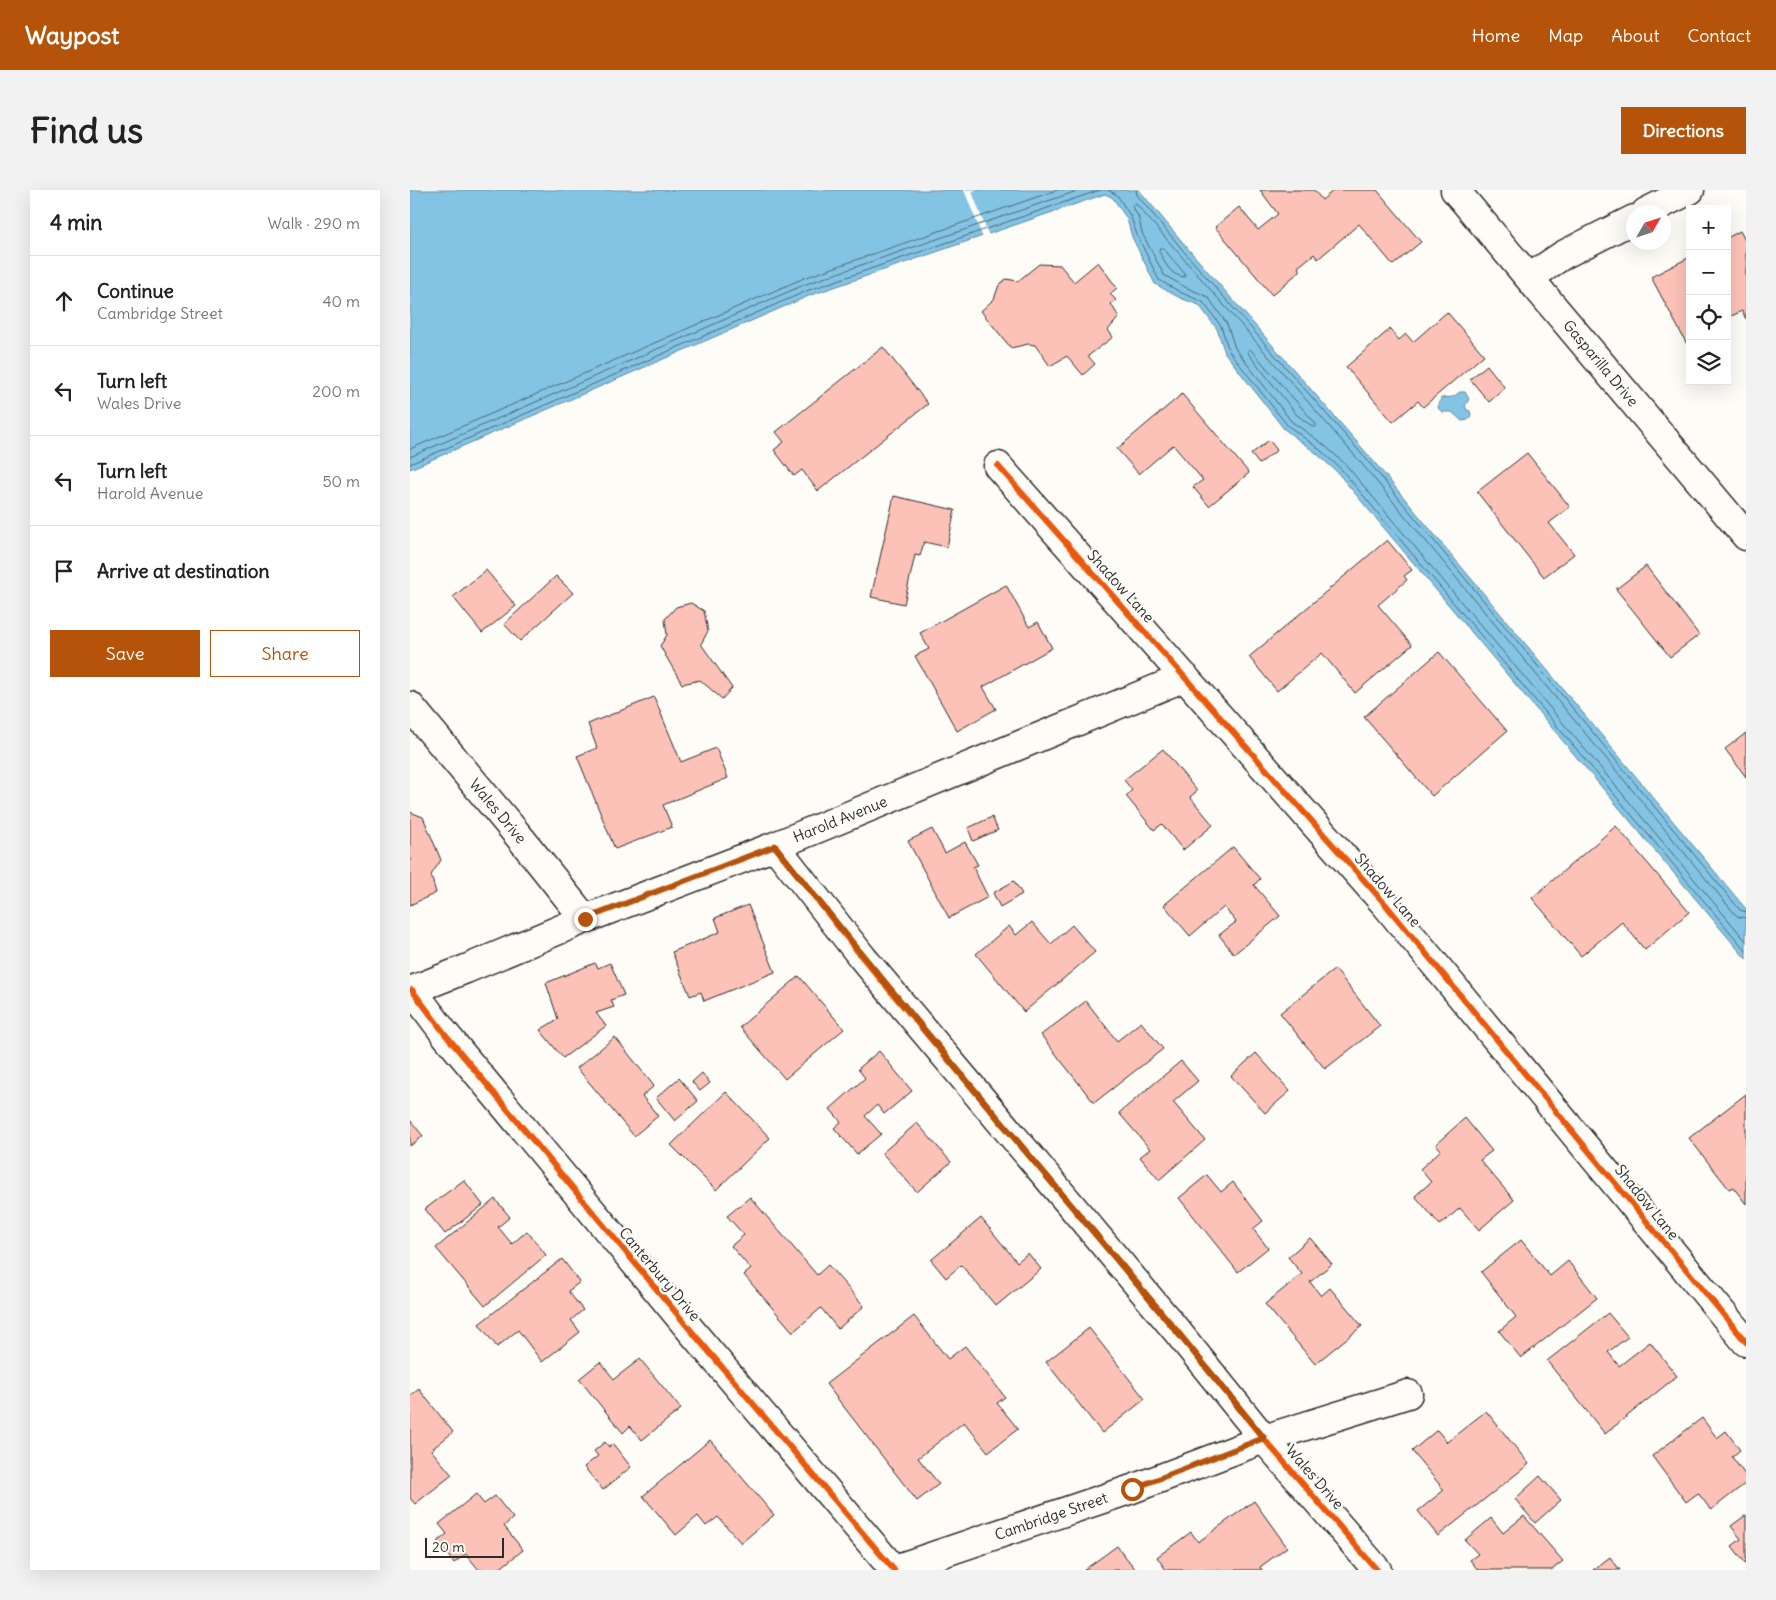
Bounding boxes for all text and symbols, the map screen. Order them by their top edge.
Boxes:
text: Waypost [25,20,119,50]
text: Home [1472,24,1520,47]
text: Map [1548,24,1583,47]
text: About [1611,24,1659,47]
text: Contact [1687,24,1751,47]
button: Directions [1621,107,1746,154]
text: Find us [30,108,143,152]
north arrow [1626,205,1671,250]
map controls [1686,205,1731,385]
button: + [1686,205,1731,250]
text: 4 min [50,209,102,236]
text: Walk · 290 m [268,213,360,233]
button: − [1686,250,1731,295]
text: Continue [97,279,174,303]
icon: ahead [50,287,78,315]
text: 40 m [322,291,360,311]
button: locate [1686,295,1731,340]
text: Cambridge Street [97,303,223,323]
street label: Gasparilla Drive [1559,316,1643,410]
button: layers [1686,340,1731,385]
text: Turn left [97,369,167,393]
icon: left [50,377,78,405]
text: 200 m [312,381,360,401]
text: Wales Drive [97,393,181,413]
text: Turn left [97,459,167,483]
icon: left [50,467,78,495]
text: 50 m [322,471,360,491]
text: Harold Avenue [97,483,203,503]
street label: Shadow Lane [1083,546,1159,626]
icon: arrive [50,557,78,585]
text: Arrive at destination [97,559,270,583]
button: Save [50,630,200,677]
button: Share [210,630,360,677]
street label: Wales Drive [465,775,531,847]
street label: Harold Avenue [790,792,890,846]
street label: Shadow Lane [1351,849,1425,931]
route end [574,908,597,931]
street label: Shadow Lane [1611,1160,1683,1244]
street label: Canterbury Drive [615,1223,705,1325]
street label: Wales Drive [1282,1441,1348,1513]
route start [1121,1478,1144,1501]
street label: Cambridge Street [992,1488,1110,1544]
scale bar [425,1535,504,1558]
text: 20 m [432,1538,465,1556]

